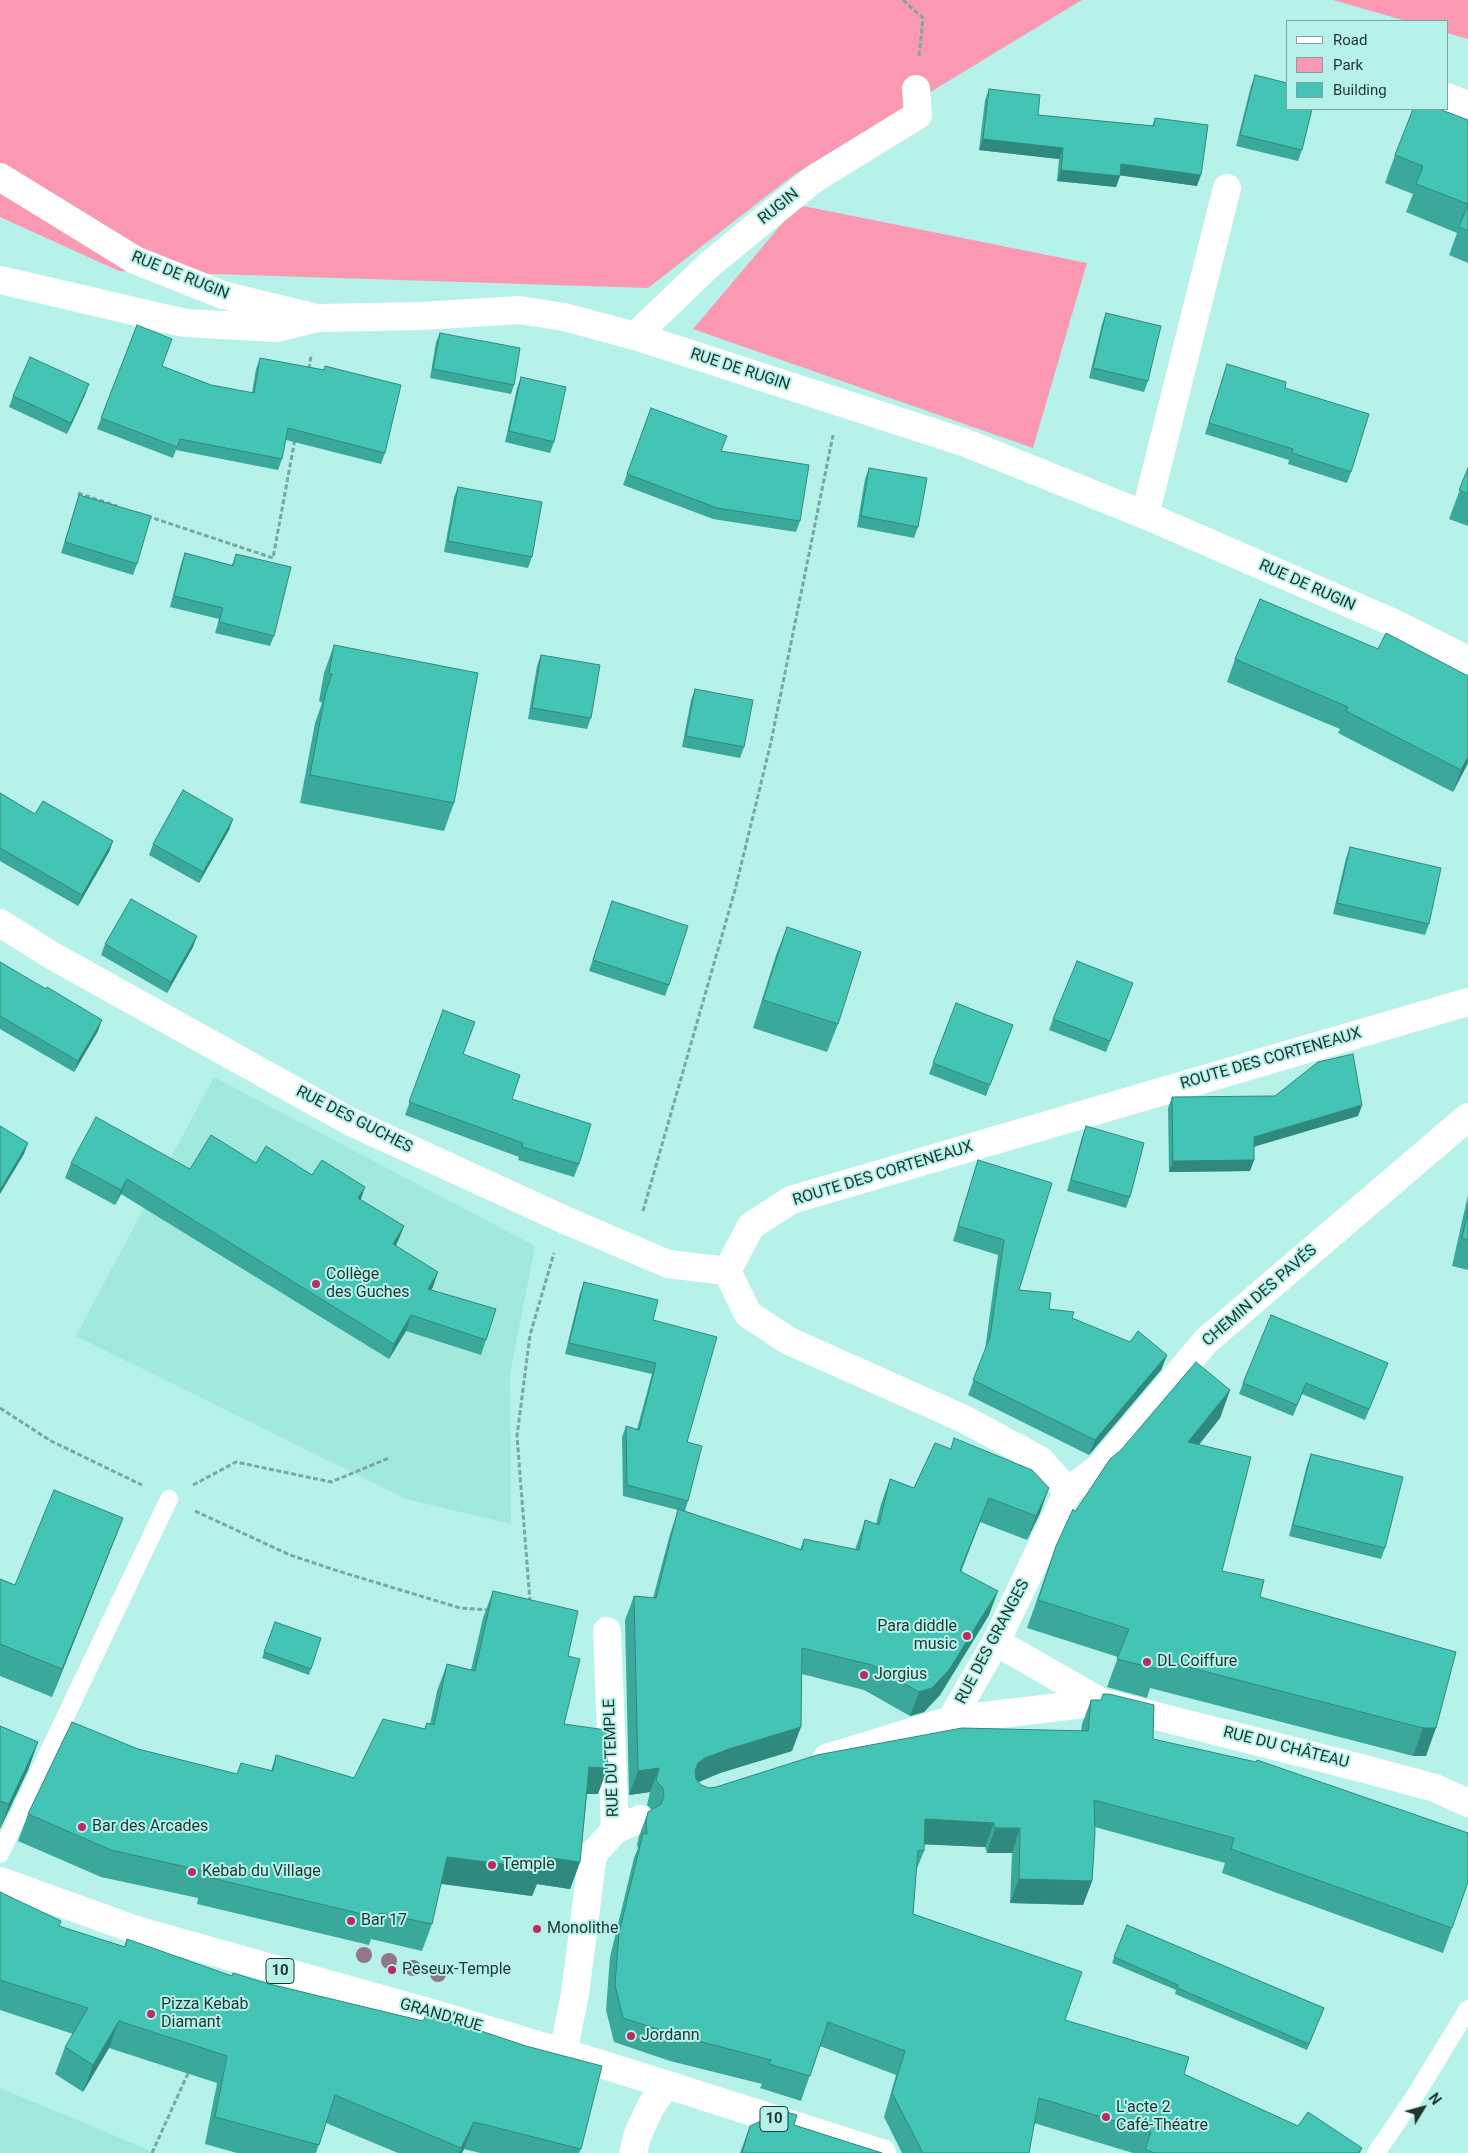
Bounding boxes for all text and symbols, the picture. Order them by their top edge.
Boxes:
legend [1286,20,1448,110]
text: Road [1333,31,1367,49]
text: Park [1333,56,1363,74]
text: Building [1333,81,1387,99]
street label: RUGIN [755,185,803,229]
street label: RUE DE RUGIN [128,248,232,304]
street label: RUE DE RUGIN [688,345,792,395]
street label: RUE DE RUGIN [1256,556,1358,616]
street label: ROUTE DES CORTENEAUX [1178,1024,1364,1094]
street label: RUE DES GUCHES [293,1082,415,1158]
street label: ROUTE DES CORTENEAUX [791,1137,975,1211]
street label: CHEMIN DES PAVÉS [1199,1241,1321,1351]
place label: Collège des Guches [326,1265,409,1303]
marker: Collège des Guches [310,1278,322,1290]
street label: RUE DES GRANGES [952,1576,1034,1708]
place label: Para diddle music [877,1617,957,1655]
marker: Para diddle music [961,1630,973,1642]
place label: DL Coiffure [1157,1652,1237,1672]
marker: DL Coiffure [1141,1656,1153,1668]
place label: Jorgius [874,1665,927,1685]
marker: Jorgius [858,1669,870,1681]
street label: RUE DU TEMPLE [600,1698,624,1818]
street label: RUE DU CHÂTEAU [1221,1723,1351,1773]
place label: Bar des Arcades [92,1817,208,1837]
marker: Bar des Arcades [76,1821,88,1833]
place label: Temple [502,1855,555,1875]
marker: Temple [486,1859,498,1871]
place label: Kebab du Village [202,1862,321,1882]
marker: Kebab du Village [186,1866,198,1878]
place label: Bar 17 [361,1911,407,1931]
marker: Bar 17 [345,1915,357,1927]
place label: Monolithe [547,1919,618,1939]
marker: Monolithe [531,1923,543,1935]
road number: 10 [266,1958,294,1984]
place label: Peseux-Temple [402,1960,511,1980]
marker: Peseux-Temple [386,1964,398,1976]
place label: Pizza Kebab Diamant [161,1995,249,2033]
street label: GRAND'RUE [397,1995,485,2037]
marker: Pizza Kebab Diamant [145,2008,157,2020]
place label: Jordann [641,2026,700,2046]
marker: Jordann [625,2030,637,2042]
north arrow [1398,2083,1448,2133]
text: N [1426,2090,1444,2108]
place label: L'acte 2 Café-Théatre [1116,2098,1208,2136]
road number: 10 [760,2106,788,2132]
marker: L'acte 2 Café-Théatre [1100,2111,1112,2123]

